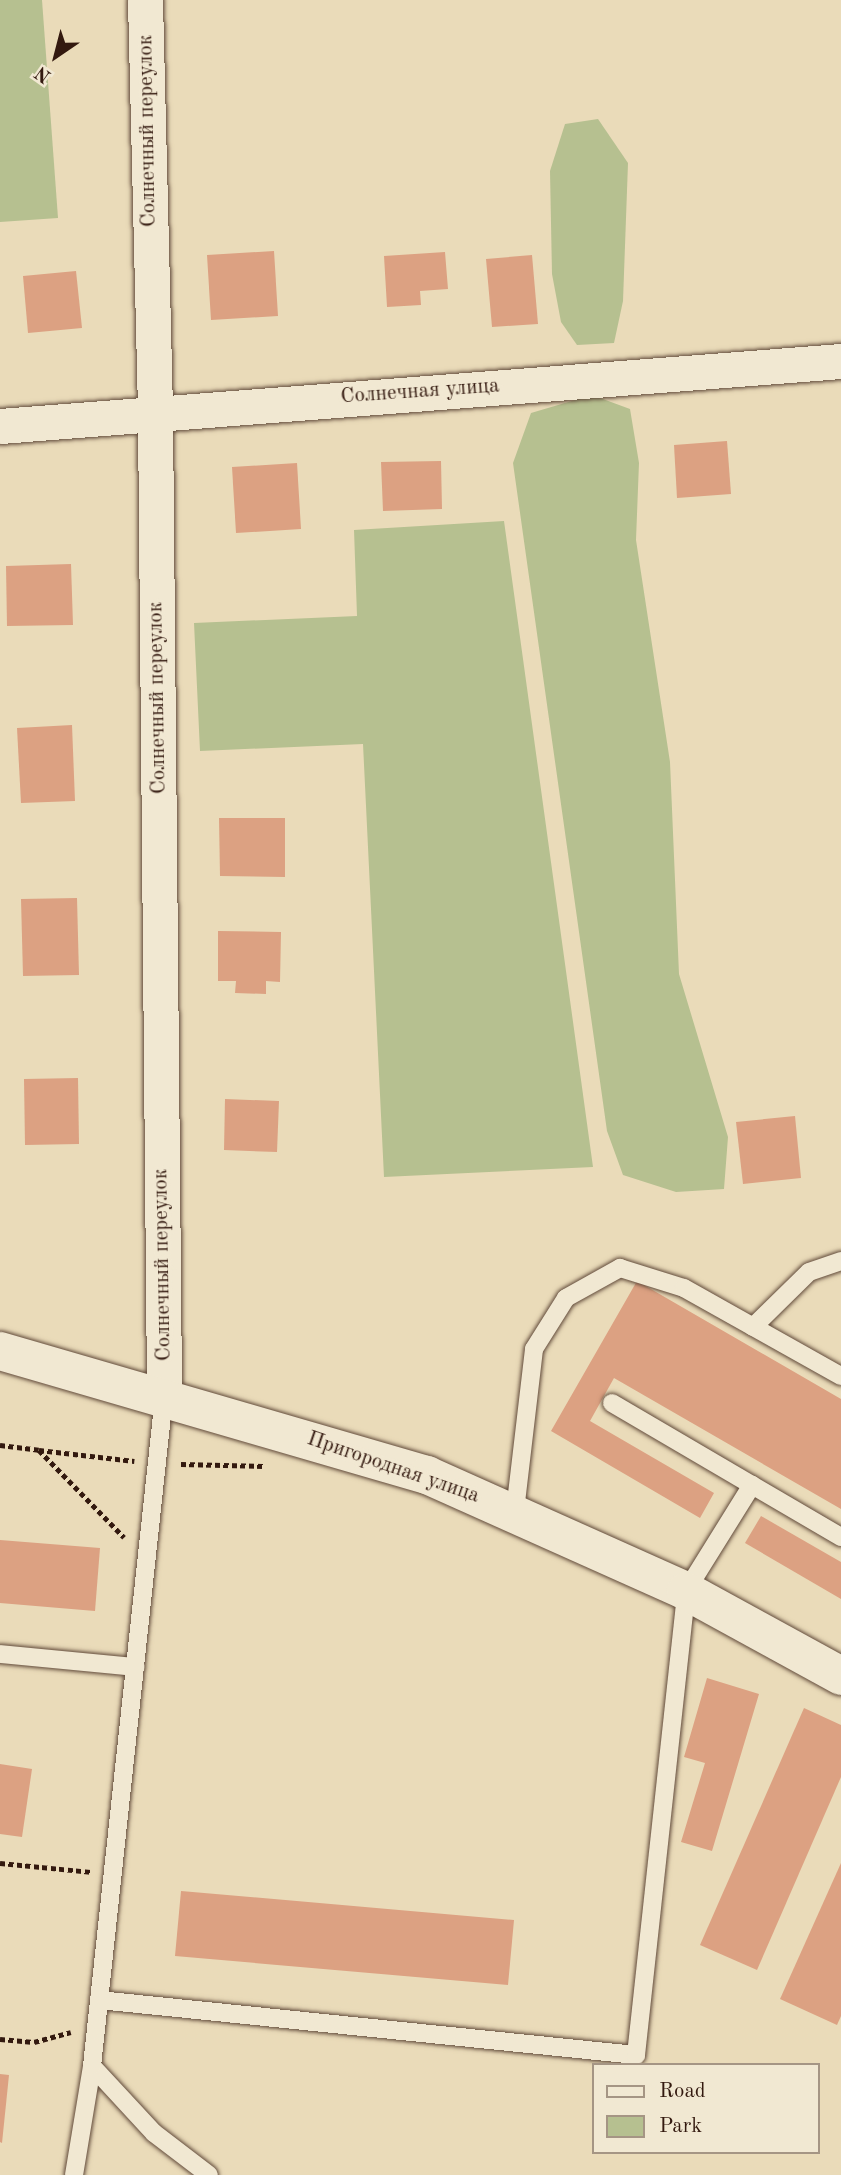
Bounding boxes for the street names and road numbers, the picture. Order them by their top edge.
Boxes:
street label: Солнечный переулок [134,35,162,227]
street label: Солнечная улица [340,374,500,410]
street label: Солнечный переулок [144,602,172,794]
street label: Солнечный переулок [149,1169,177,1361]
street label: Пригородная улица [304,1427,482,1509]

